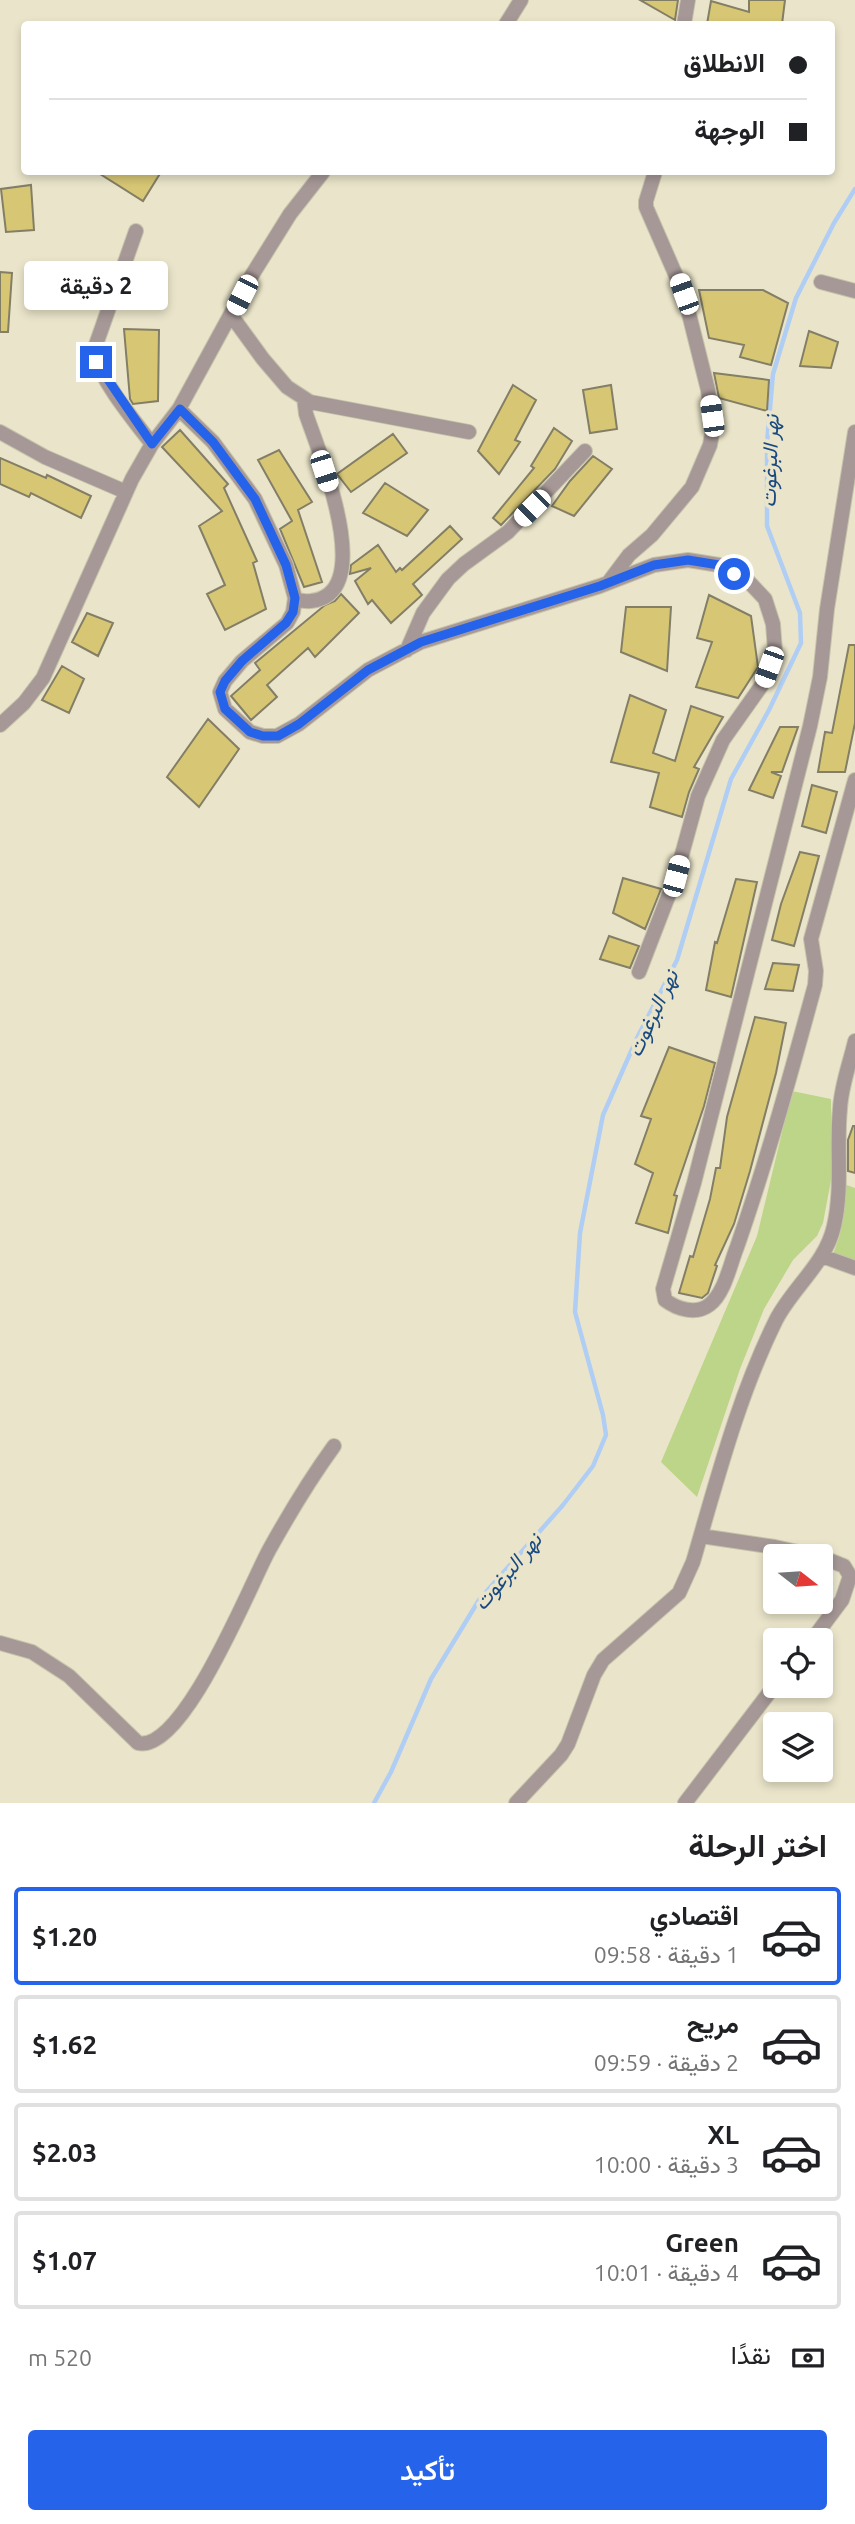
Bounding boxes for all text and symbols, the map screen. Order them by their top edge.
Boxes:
text: الانطلاق [683,48,765,77]
text: الوجهة [694,115,765,144]
callout: 2 دقيقة [24,260,168,310]
car [667,271,702,317]
car [224,272,261,318]
text: 2 دقيقة [60,273,132,298]
route end [80,346,112,378]
car [699,394,726,438]
water label: نهر البرغوت [755,413,785,508]
car [308,448,341,494]
car [510,486,555,530]
route start [718,558,750,590]
car [752,644,787,690]
car [661,853,692,899]
water label: نهر البرغوت [622,965,685,1061]
water label: نهر البرغوت [468,1527,548,1616]
north arrow [763,1544,833,1614]
map controls [763,1544,833,1782]
button: locate [763,1628,833,1698]
button: layers [763,1712,833,1782]
text: اختر الرحلة [688,1827,827,1863]
text: اقتصادي [650,1901,739,1930]
icon: car [760,1905,823,1968]
text: $1.20 [32,1922,97,1951]
text: 1 دقيقة · 09:58 [594,1942,739,1967]
text: مريح [687,2009,739,2038]
icon: car [760,2013,823,2076]
text: $1.62 [32,2030,97,2059]
text: 2 دقيقة · 09:59 [594,2050,739,2075]
text: XL [708,2120,739,2149]
icon: car [760,2121,823,2184]
text: $2.03 [32,2138,97,2167]
text: 3 دقيقة · 10:00 [594,2152,739,2177]
text: Green [665,2228,739,2257]
icon: car [760,2229,823,2292]
text: $1.07 [32,2246,97,2275]
text: 4 دقيقة · 10:01 [594,2260,739,2285]
icon: cash [789,2339,827,2377]
text: نقدًا [731,2340,771,2369]
text: 520 m [28,2345,92,2370]
button: تأكيد [28,2430,827,2510]

